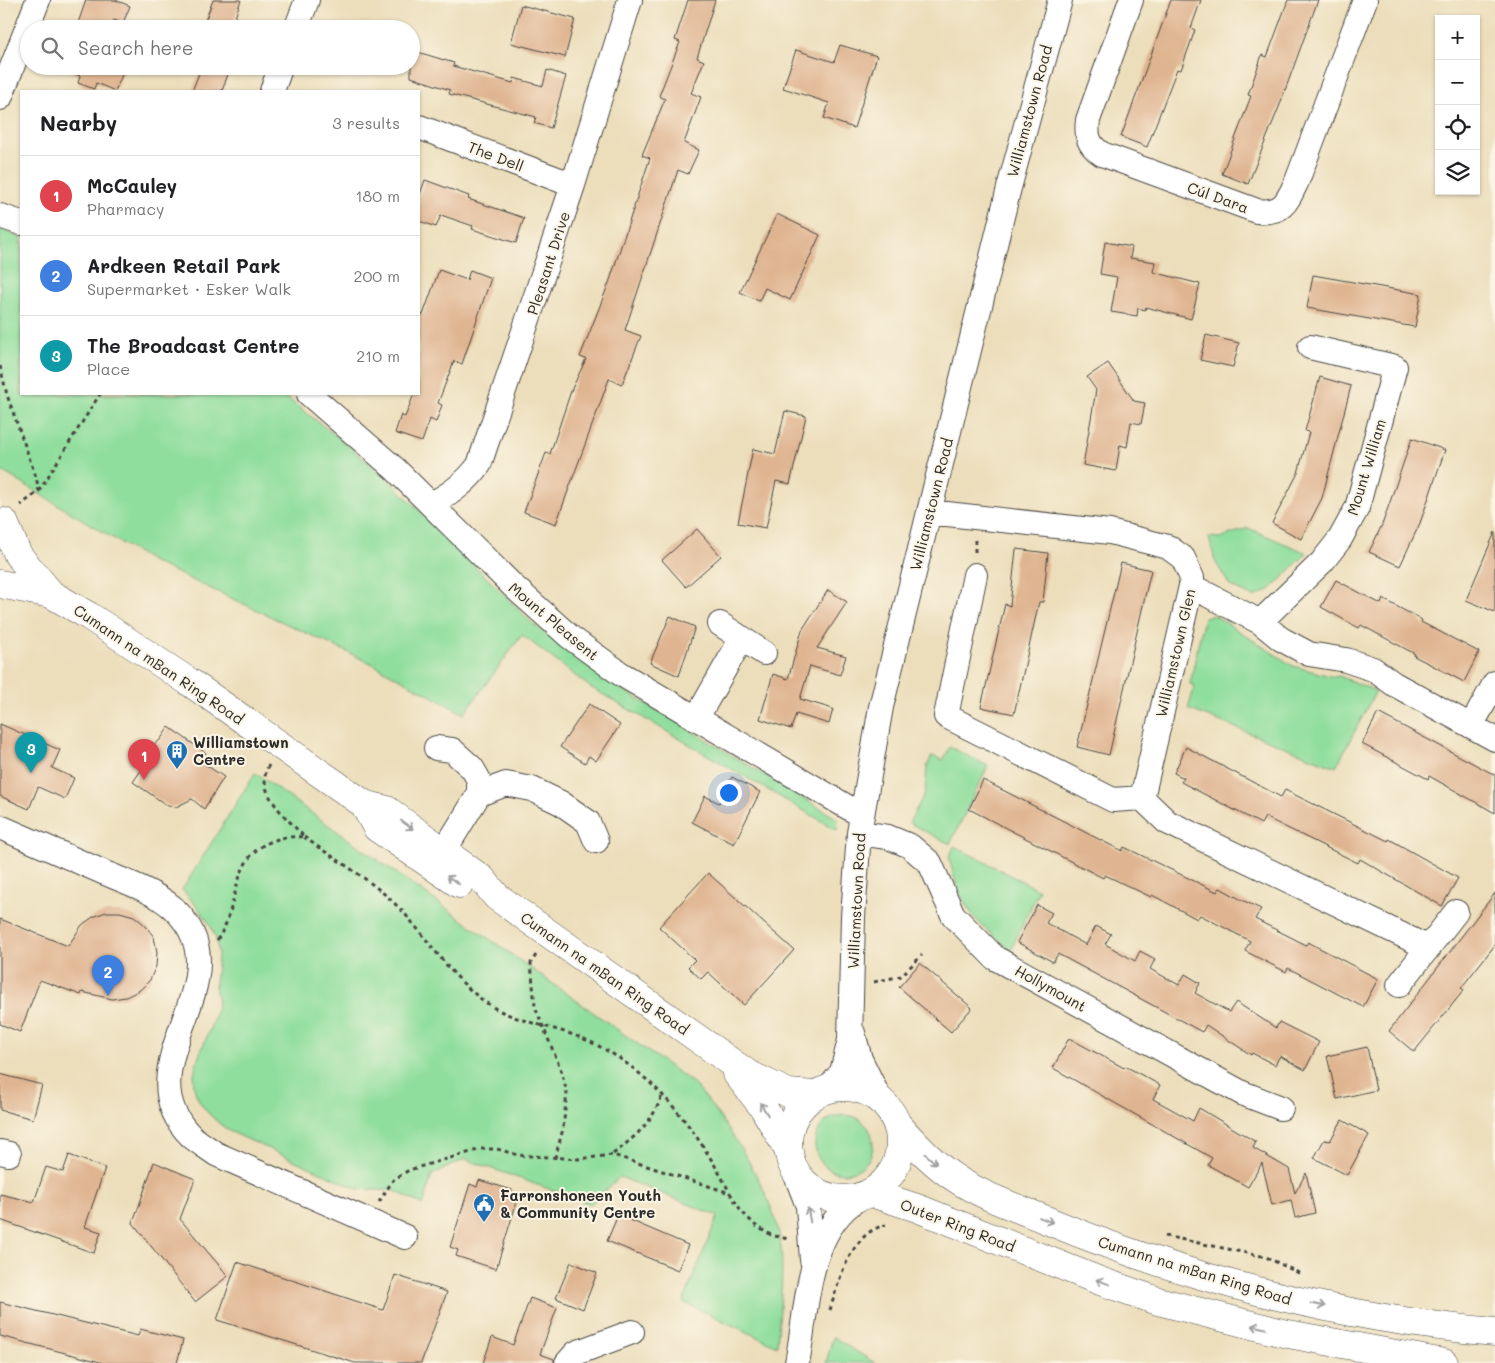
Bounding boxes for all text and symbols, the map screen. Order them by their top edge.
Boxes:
map controls [1435,15,1480,195]
button: + [1435,15,1480,60]
search box [20,20,420,75]
icon: search [38,34,66,62]
text: Search here [78,35,194,60]
street label: Williamstown Road [1002,43,1056,179]
button: − [1435,60,1480,105]
button: locate [1435,105,1480,150]
text: Nearby [40,109,117,136]
text: 3 results [332,112,400,133]
street label: The Dell [465,136,527,176]
button: layers [1435,150,1480,195]
text: McCauley [87,173,177,198]
street label: Cúl Dara [1185,177,1251,217]
text: 1 [52,185,60,206]
text: 180 m [355,185,400,206]
text: Pharmacy [87,198,164,219]
street label: Pleasant Drive [522,209,574,317]
text: Ardkeen Retail Park [87,253,281,278]
text: 2 [52,265,60,286]
text: 200 m [353,265,400,286]
text: Supermarket · Esker Walk [87,278,291,299]
text: The Broadcast Centre [87,333,299,358]
text: 3 [51,345,61,366]
text: 210 m [356,345,400,366]
text: Place [87,358,130,379]
street label: Mount William [1342,416,1390,518]
street label: Williamstown Road [905,436,957,572]
street label: Mount Pleasent [505,577,603,665]
street label: Williamstown Glen [1150,587,1200,719]
street label: Cumann na mBan Ring Road [70,599,248,729]
pin: 3 [15,732,47,773]
place label: Williamstown Centre [193,732,289,769]
pin: 1 [128,739,160,780]
building icon: Williamstown Centre [165,739,189,770]
your location [716,780,742,806]
one-way arrow [400,820,414,830]
street label: Williamstown Road [842,833,870,969]
one-way arrow [446,875,460,885]
street label: Cumann na mBan Ring Road [517,907,693,1039]
pin: 2 [92,955,124,996]
street label: Hollymount [1012,960,1090,1016]
one-way arrow [758,1103,768,1117]
one-way arrow [924,1153,937,1165]
place label: Farronshoneen Youth & Community Centre [500,1185,661,1222]
public building icon: Farronshoneen Youth & Community Centre [472,1192,496,1223]
street label: Outer Ring Road [898,1194,1018,1256]
one-way arrow [804,1208,814,1224]
one-way arrow [1039,1217,1054,1226]
street label: Cumann na mBan Ring Road [1096,1231,1294,1309]
one-way arrow [1096,1277,1112,1286]
one-way arrow [1310,1300,1326,1310]
one-way arrow [1252,1322,1268,1331]

